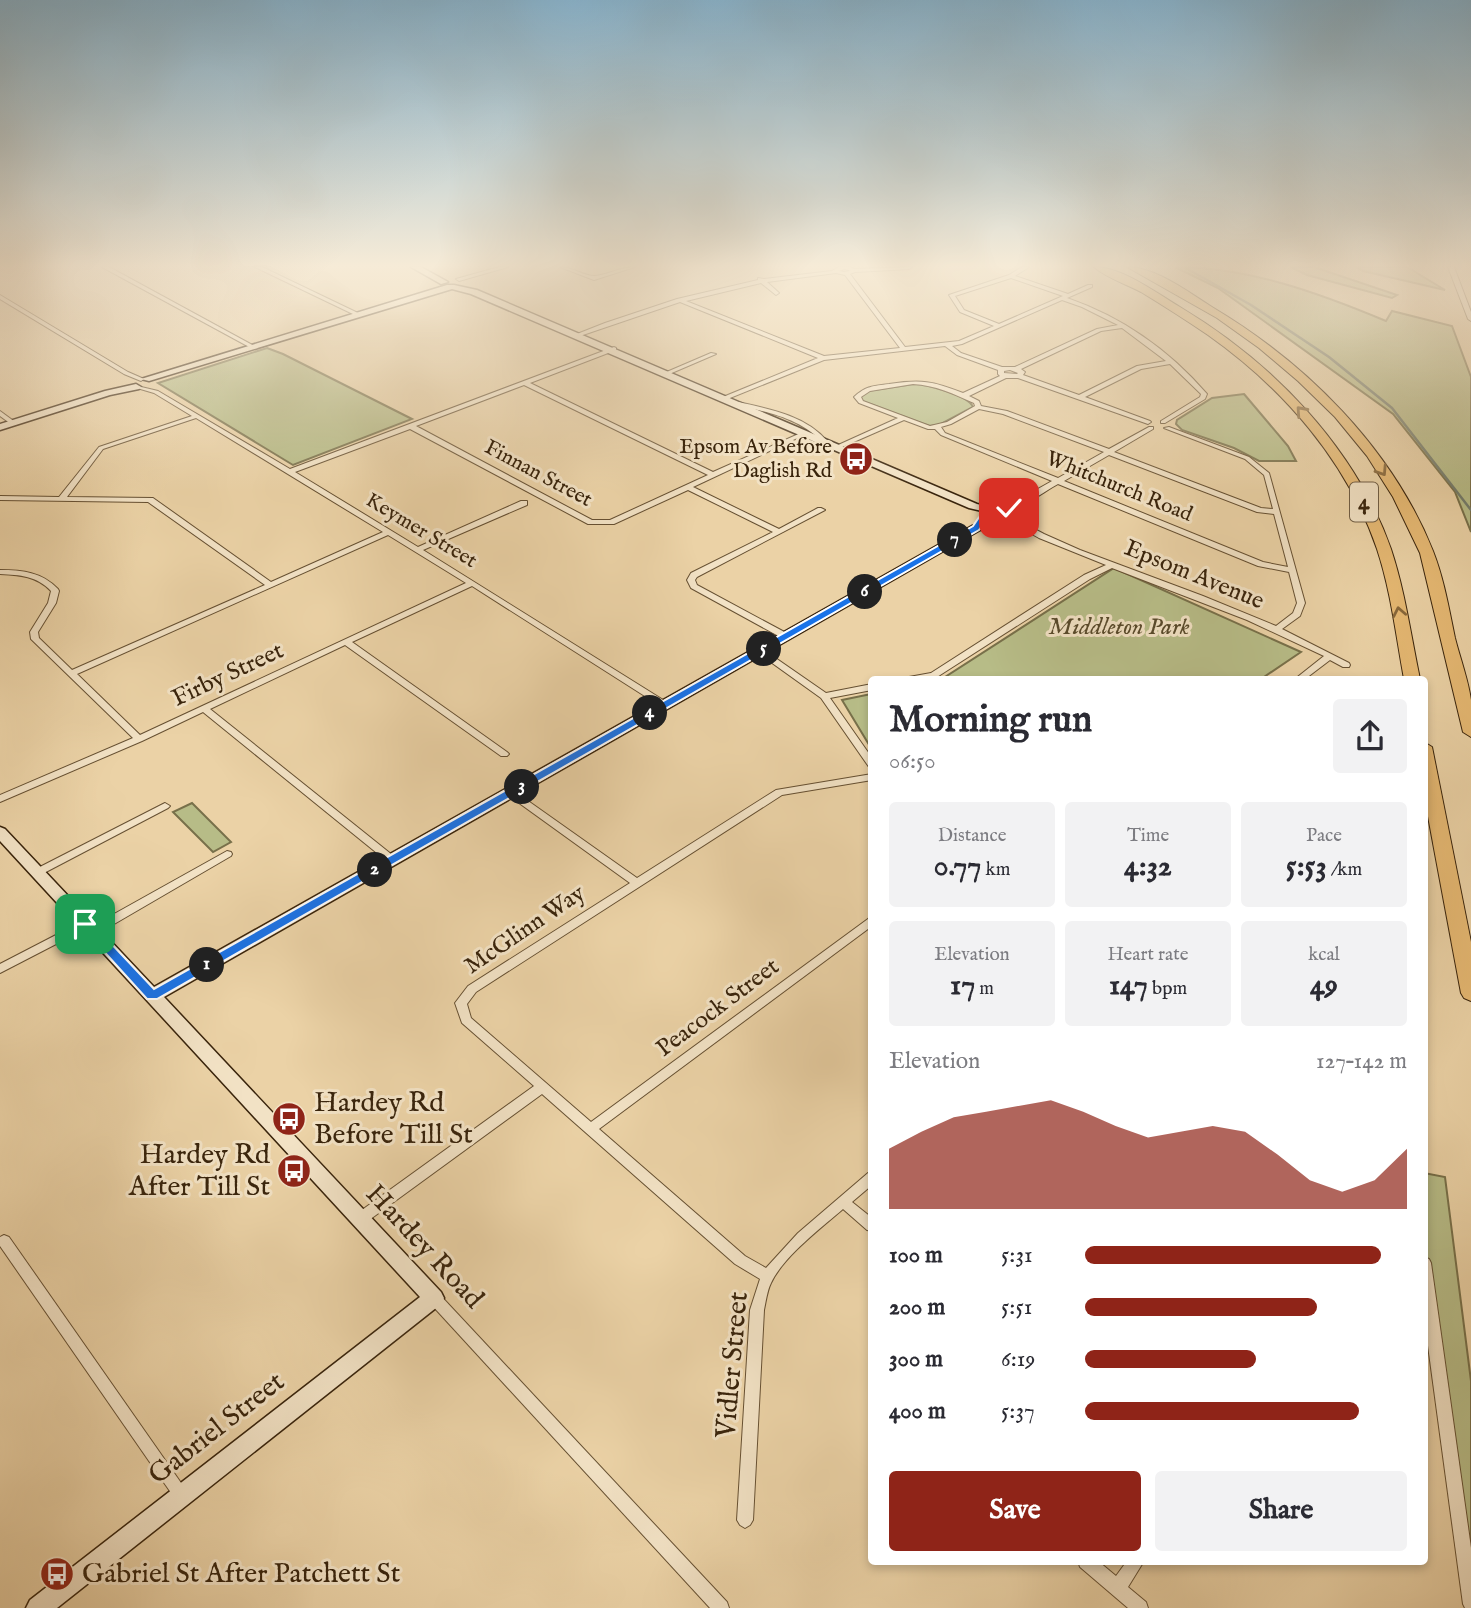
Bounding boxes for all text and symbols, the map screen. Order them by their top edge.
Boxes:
one-way arrow [1296,406,1309,419]
street label: Finnan Street [479,434,597,514]
place label: Epsom Av Before Daglish Rd [679,434,833,485]
bus stop icon: Epsom Av Before Daglish Rd [837,440,875,478]
street label: Whitchurch Road [1042,445,1197,529]
one-way arrow [1374,463,1386,476]
pin [979,478,1039,538]
road number: 4 [1350,482,1378,522]
street label: Keymer Street [360,487,482,575]
icon: check [990,489,1028,527]
pin: 7 [937,522,972,558]
text: 7 [950,527,959,551]
street label: Epsom Avenue [1120,533,1268,617]
pin: 6 [848,574,882,610]
text: 6 [860,579,869,603]
one-way arrow [1392,606,1407,618]
park label: Middleton Park [1048,612,1190,643]
pin: 5 [746,632,782,666]
street label: Firby Street [167,636,289,714]
text: 5 [760,636,767,660]
pin: 4 [632,696,668,730]
text: Morning run [889,697,1092,745]
button: share [1333,699,1407,773]
text: 4 [645,700,654,724]
text: 06:50 [889,747,936,776]
pin: 3 [504,770,540,804]
text: 3 [518,774,525,798]
text: Distance [938,824,1006,848]
text: Time [1127,824,1169,848]
text: Pace [1306,824,1342,848]
text: 0.77 [934,848,981,886]
text: 4:32 [1124,848,1172,886]
text: 5:53 [1286,848,1327,886]
pin: 2 [358,852,392,888]
text: 2 [370,857,379,881]
text: km [981,858,1010,882]
text: /km [1327,858,1362,882]
street label: McGlinn Way [459,878,591,982]
pin [55,894,115,954]
icon: arrive [66,905,104,943]
text: Elevation [934,943,1010,967]
text: Heart rate [1107,943,1189,967]
text: kcal [1308,943,1340,967]
pin: 1 [190,948,224,982]
text: 1 [203,952,210,976]
street label: Peacock Street [650,952,786,1064]
text: 17 [950,967,975,1005]
text: 147 [1109,967,1148,1005]
text: 49 [1310,967,1338,1005]
text: m [975,977,994,1001]
text: bpm [1148,977,1187,1001]
text: Elevation [889,1047,980,1076]
text: 127–142 m [1316,1047,1407,1076]
place label: Hardey Rd Before Till St [314,1086,473,1153]
bus stop icon: Hardey Rd Before Till St [270,1100,308,1138]
place label: Hardey Rd After Till St [128,1138,270,1205]
bus stop icon: Hardey Rd After Till St [275,1152,313,1190]
street label: Hardey Road [358,1178,491,1317]
text: 100 m [889,1241,943,1270]
text: 5:31 [1001,1241,1033,1270]
street label: Vidler Street [709,1290,757,1441]
text: 200 m [889,1293,945,1322]
text: 5:51 [1001,1293,1032,1322]
text: 300 m [889,1345,943,1374]
text: 6:19 [1001,1345,1035,1374]
street label: Gabriel Street [142,1365,292,1493]
text: 400 m [889,1397,946,1426]
text: 5:37 [1001,1397,1035,1426]
button: Save [889,1471,1141,1551]
button: Share [1155,1471,1407,1551]
bus stop icon: Gabriel St After Patchett St [38,1555,76,1593]
place label: Gabriel St After Patchett St [82,1557,401,1592]

